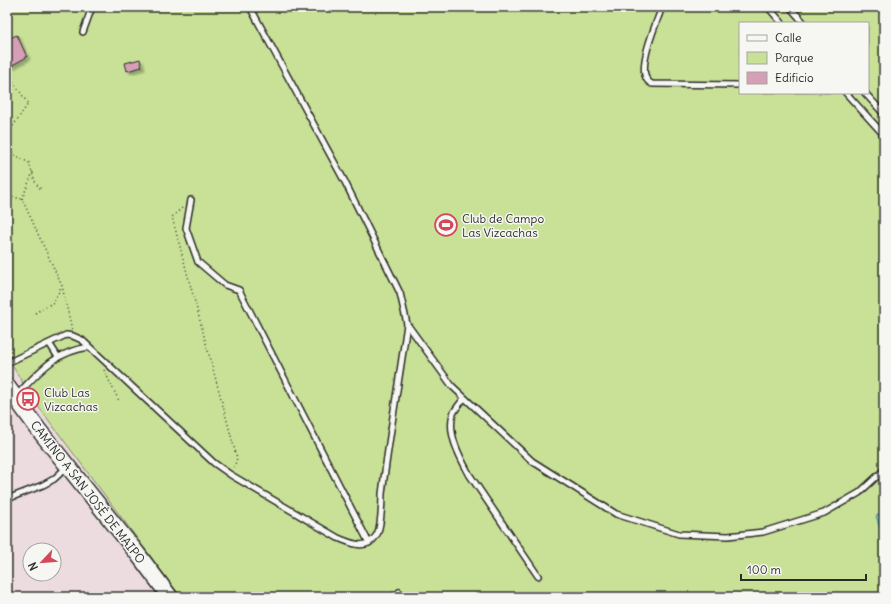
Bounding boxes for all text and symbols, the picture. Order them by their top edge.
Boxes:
legend [739,22,869,94]
text: Calle [775,30,802,45]
text: Parque [775,50,814,65]
text: Edificio [775,70,814,85]
place label: Club de Campo Las Vizcachas [462,211,544,240]
sports icon: Club de Campo Las Vizcachas [433,212,459,238]
place label: Club Las Vizcachas [44,385,98,414]
bus stop icon: Club Las Vizcachas [15,386,41,412]
street label: CAMINO A SAN JOSÉ DE MAIPO [28,418,148,566]
north arrow [22,542,62,582]
scale bar [741,556,866,582]
text: 100 m [747,562,781,577]

